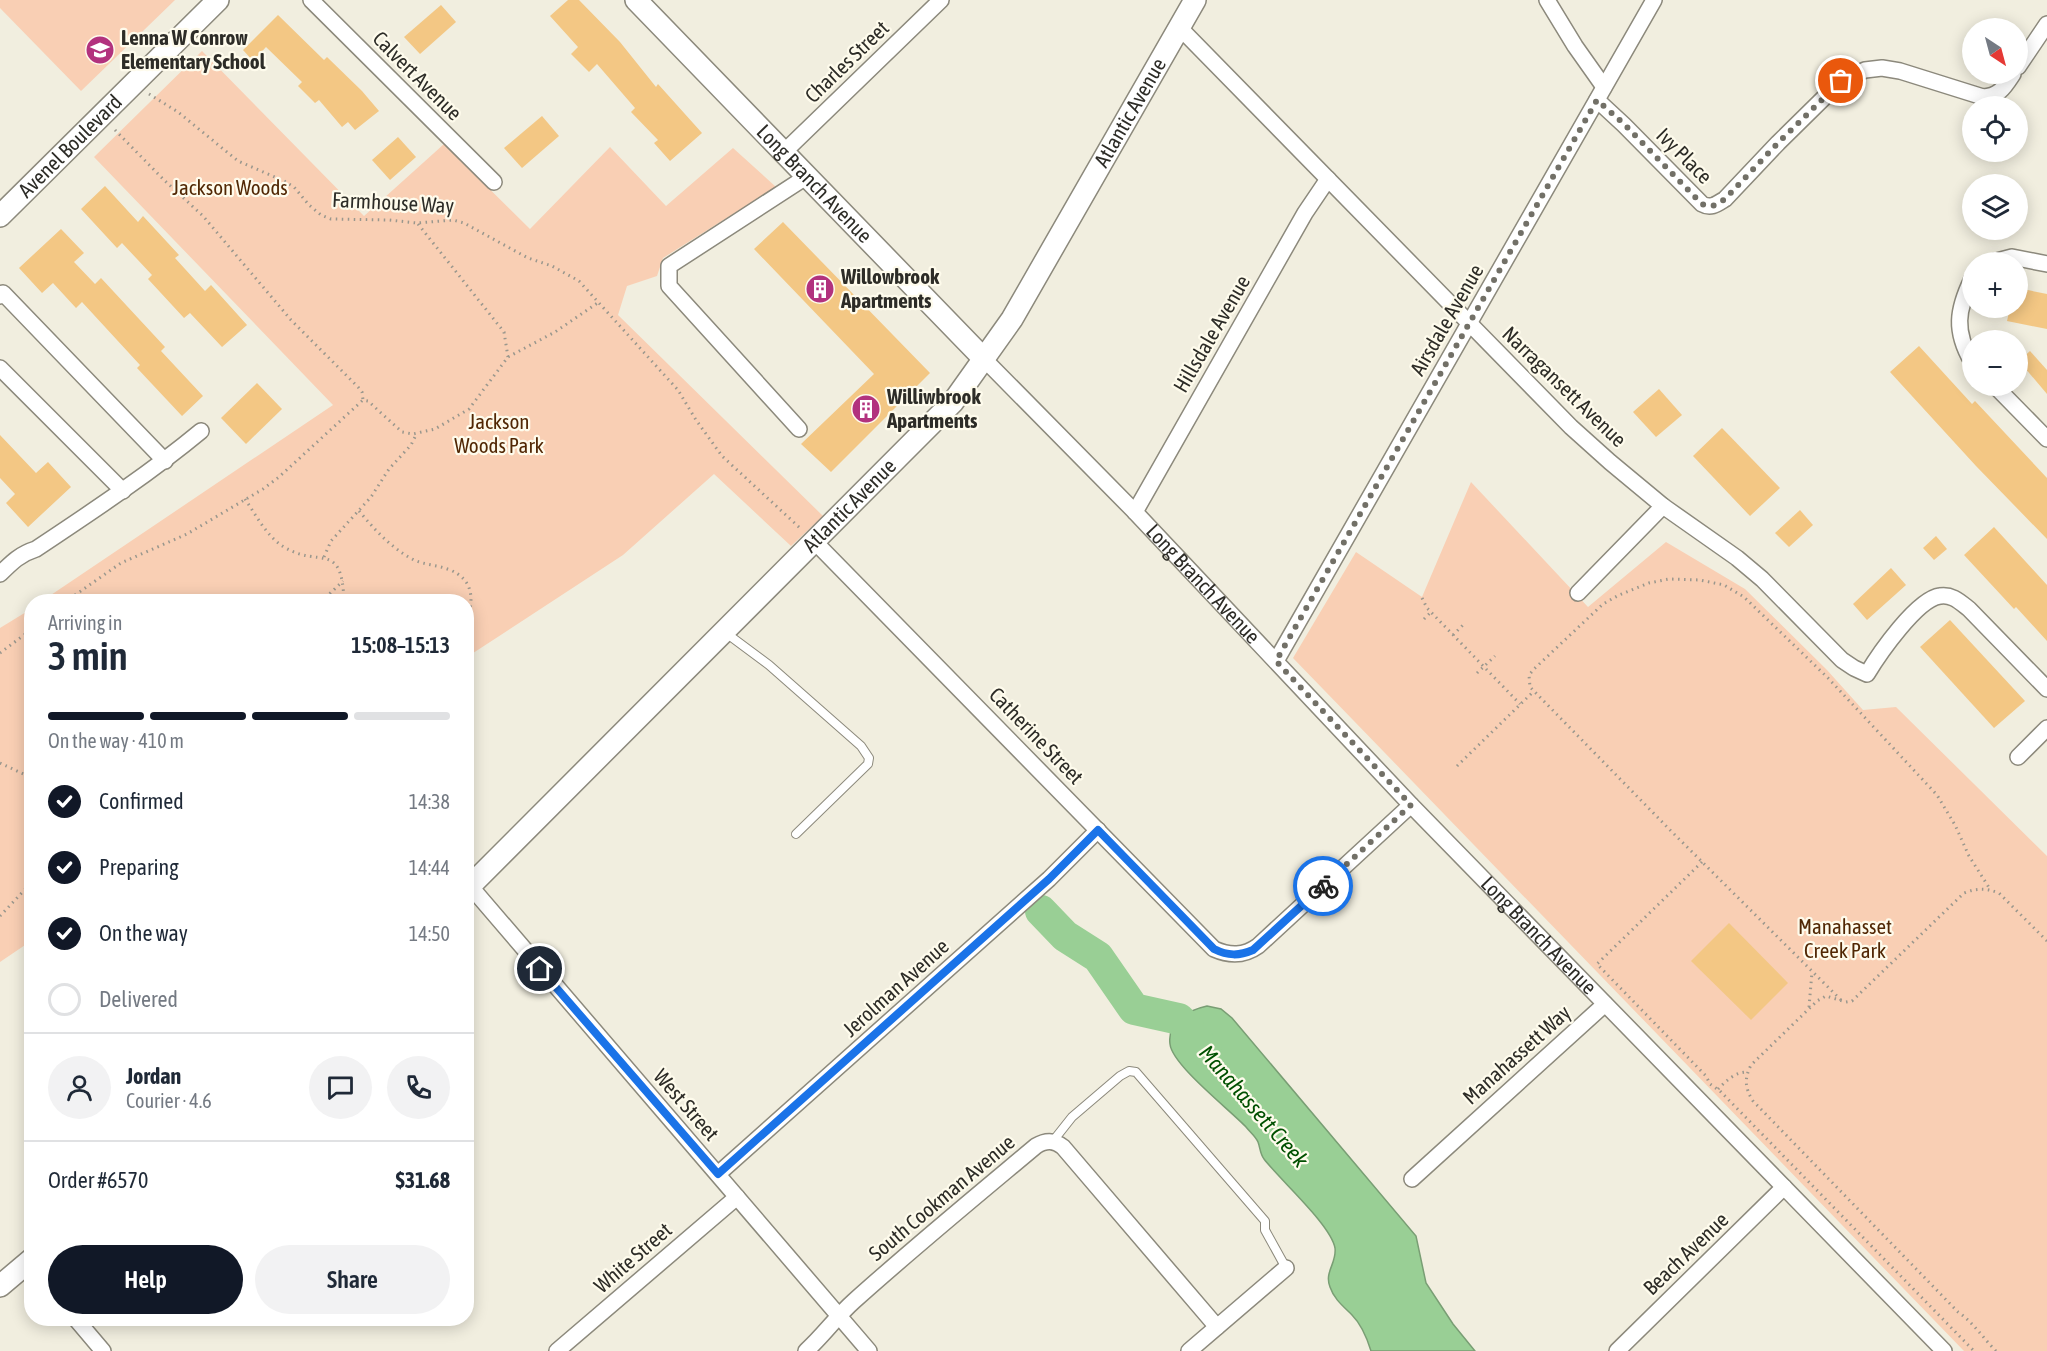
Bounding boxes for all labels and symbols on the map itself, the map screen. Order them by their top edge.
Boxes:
street label: Charles Street [800,16,893,107]
north arrow [1962,18,2028,84]
place label: Lenna W Conrow Elementary School [121,25,266,73]
street label: Calvert Avenue [368,26,467,125]
school or university icon: Lenna W Conrow Elementary School [84,34,116,66]
street label: Atlantic Avenue [1089,54,1170,171]
pin [1815,55,1866,106]
street label: Avenel Boulevard [13,89,126,202]
street label: Long Branch Avenue [752,119,877,247]
street label: Ivy Place [1652,123,1717,188]
park label: Jackson Woods [172,175,288,199]
street label: Farmhouse Way [331,187,455,217]
street label: Airsdale Avenue [1405,260,1488,379]
place label: Willowbrook Apartments [840,264,940,312]
street label: Hillsdale Avenue [1168,271,1254,396]
building icon: Willowbrook Apartments [804,273,836,305]
street label: Narragansett Avenue [1498,321,1631,451]
place label: Williwbrook Apartments [886,384,981,432]
building icon: Williwbrook Apartments [850,393,882,425]
park label: Jackson Woods Park [454,409,544,457]
street label: Atlantic Avenue [797,453,900,556]
street label: Long Branch Avenue [1142,519,1265,648]
street label: Catherine Street [985,682,1089,788]
courier [1293,856,1353,916]
street label: Long Branch Avenue [1477,871,1602,999]
park label: Manahasset Creek Park [1798,914,1892,962]
street label: Jerolman Avenue [838,934,953,1041]
pin [514,943,565,994]
street label: Manahassett Way [1458,1000,1575,1109]
water label: Manahassett Creek [1194,1040,1314,1172]
street label: West Street [649,1064,724,1145]
street label: South Cookman Avenue [864,1129,1019,1265]
street label: Beach Avenue [1638,1207,1733,1300]
street label: White Street [589,1217,676,1297]

